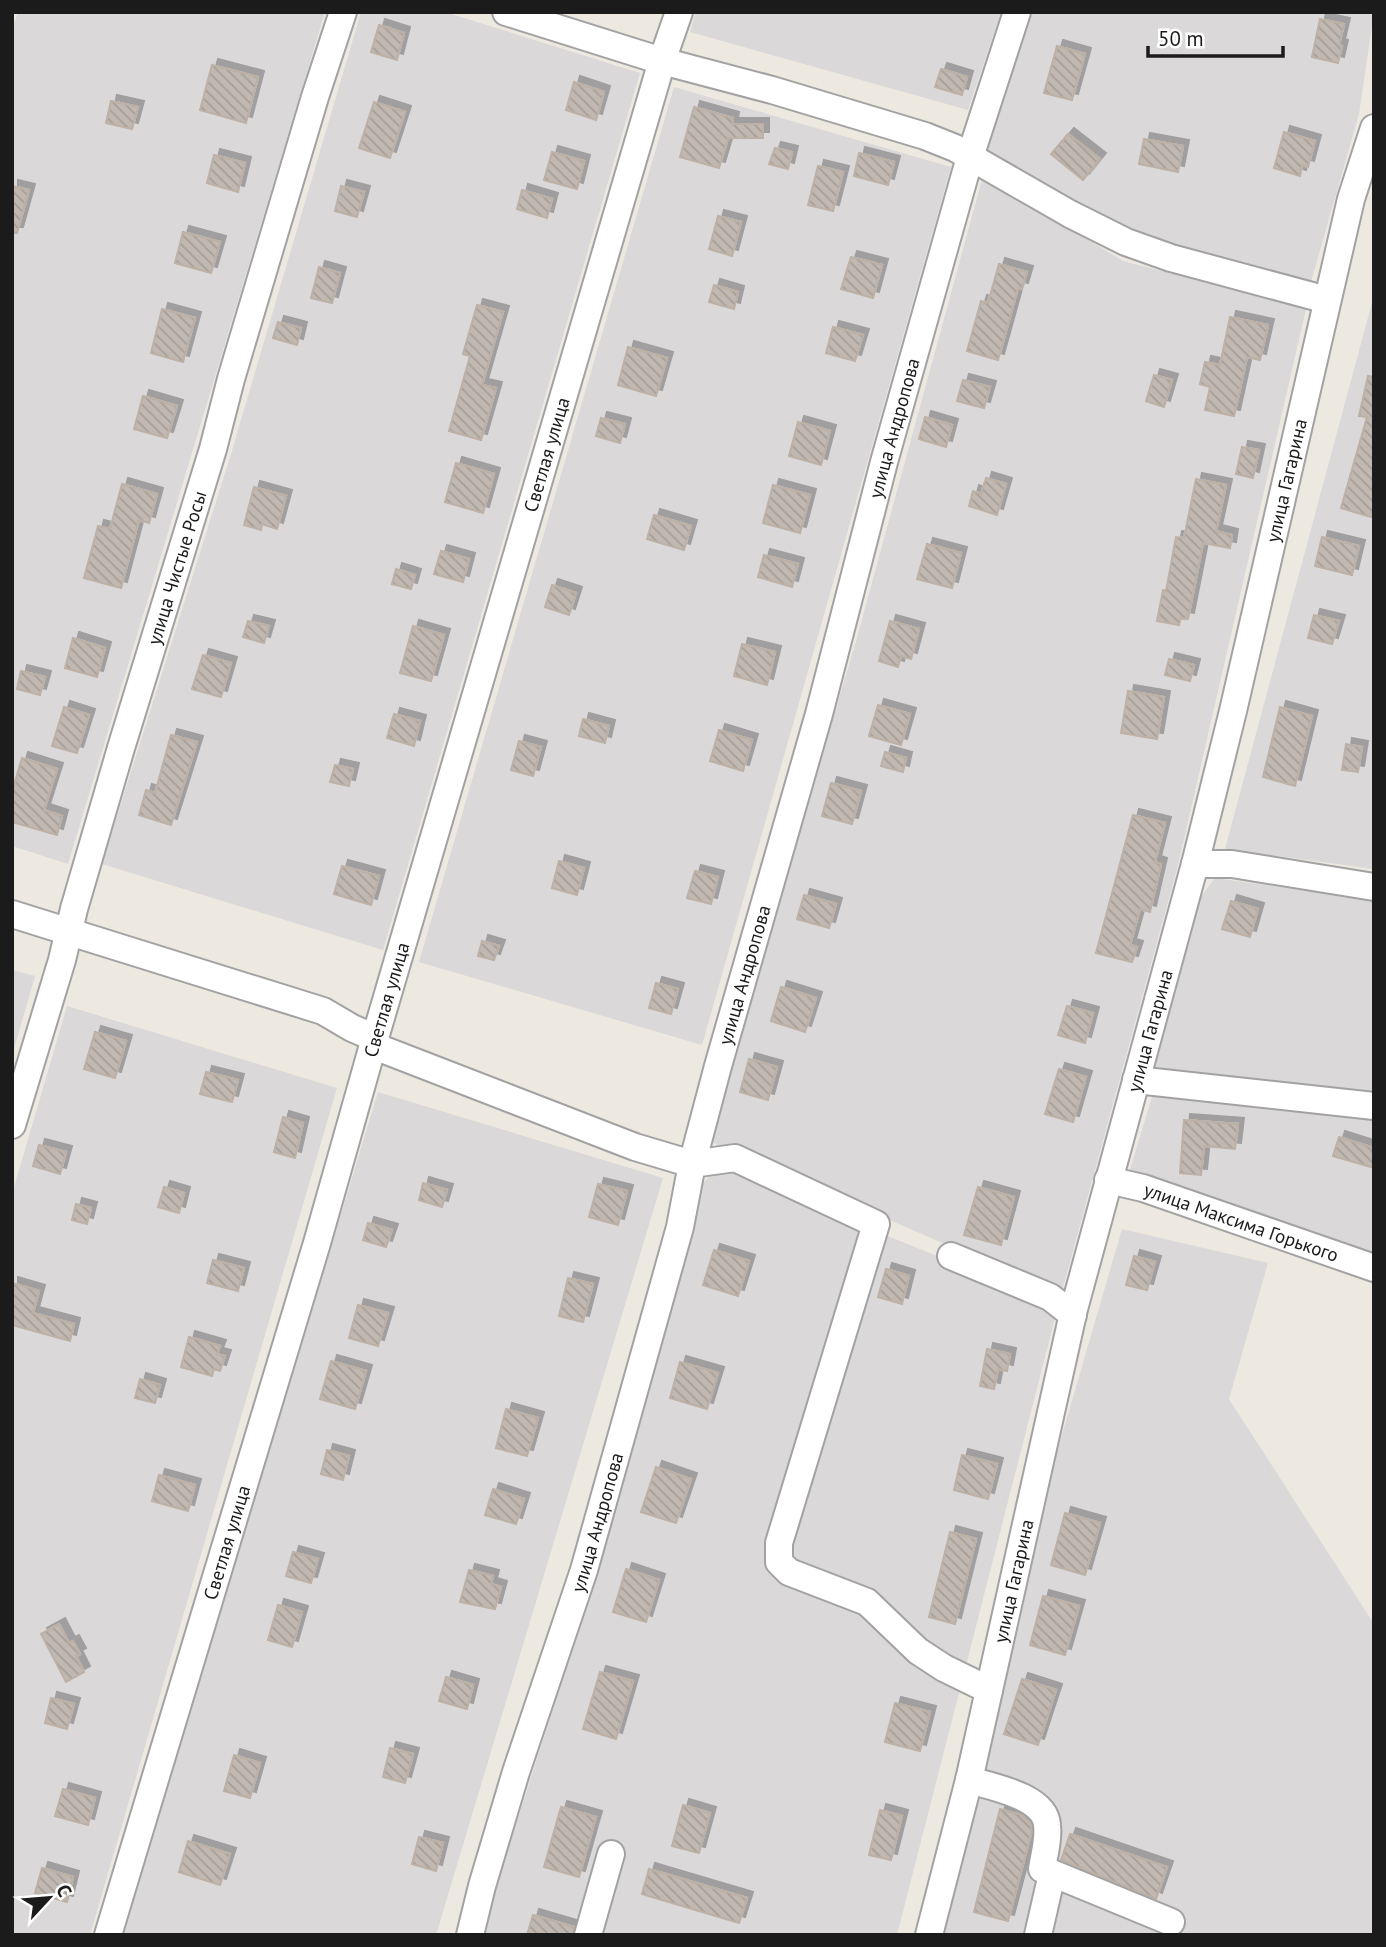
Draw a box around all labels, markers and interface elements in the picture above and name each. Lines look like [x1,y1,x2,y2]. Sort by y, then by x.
scale bar [1148,14,1283,58]
text: 50 m [1158,25,1204,52]
street label: улица Андропова [863,355,925,501]
street label: Светлая улица [518,394,575,515]
street label: улица Гагарина [1260,416,1312,545]
street label: улица Чистые Росы [141,488,211,648]
street label: улица Андропова [713,902,776,1048]
street label: Светлая улица [358,939,415,1060]
street label: улица Гагарина [1122,967,1178,1095]
street label: улица Максима Горького [1141,1177,1342,1267]
street label: улица Андропова [565,1450,628,1595]
street label: Светлая улица [198,1482,255,1603]
street label: улица Гагарина [988,1517,1039,1645]
north arrow [14,1863,84,1933]
text: С [51,1881,78,1901]

